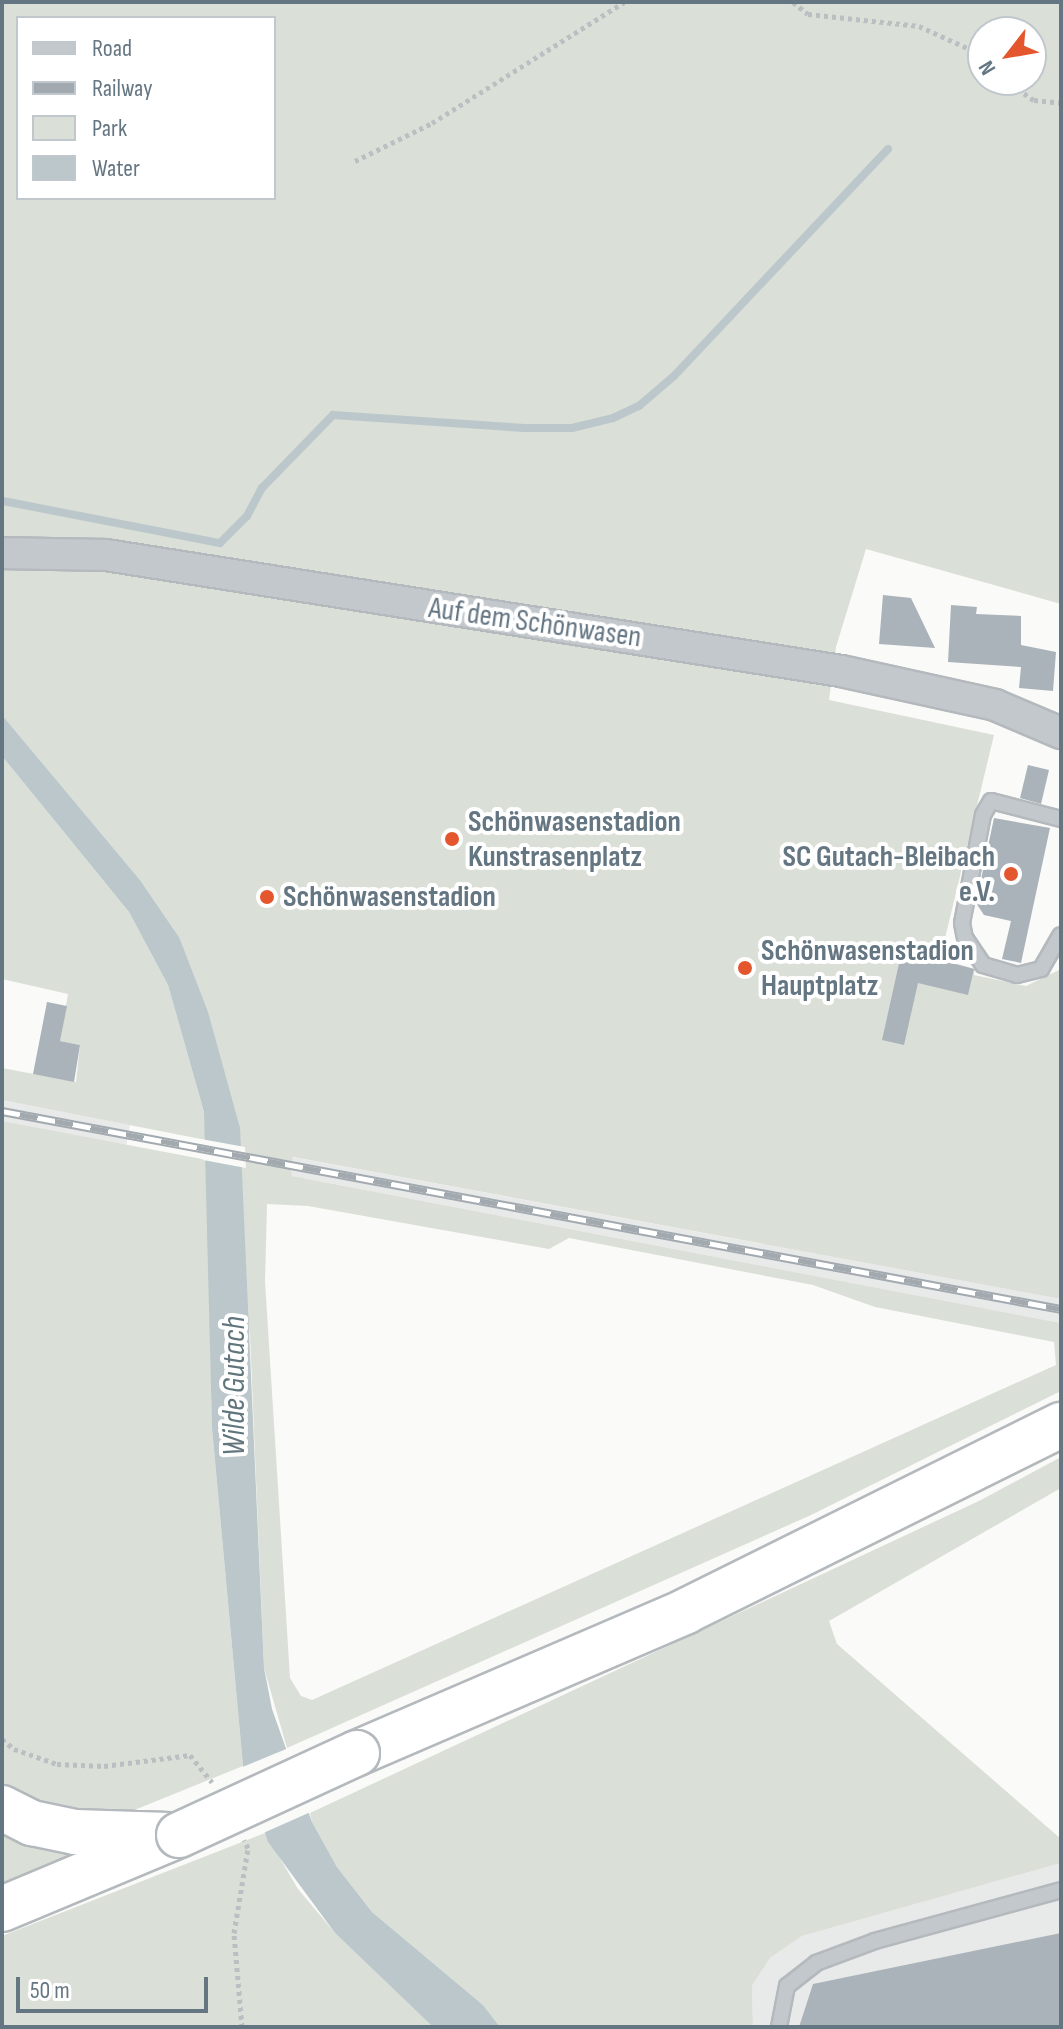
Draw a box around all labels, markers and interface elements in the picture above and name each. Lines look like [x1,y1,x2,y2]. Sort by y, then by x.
legend [16,16,276,200]
north arrow [967,16,1047,96]
text: Road [92,34,132,63]
text: N [973,56,1002,80]
text: Railway [92,74,152,103]
text: Park [92,114,127,143]
text: Water [92,154,140,183]
street label: Auf dem Schönwasen [427,590,643,656]
place label: Schönwasenstadion Kunstrasenplatz [468,804,681,874]
marker: Schönwasenstadion Kunstrasenplatz [443,830,461,848]
place label: SC Gutach-Bleibach e.V. [782,839,995,910]
marker: SC Gutach-Bleibach e.V. [1002,865,1020,883]
place label: Schönwasenstadion [283,879,496,915]
marker: Schönwasenstadion [258,888,276,906]
place label: Schönwasenstadion Hauptplatz [761,933,974,1004]
marker: Schönwasenstadion Hauptplatz [736,959,754,977]
water label: Wilde Gutach [216,1316,254,1456]
scale bar [20,1961,212,2011]
text: 50 m [30,1976,70,2005]

